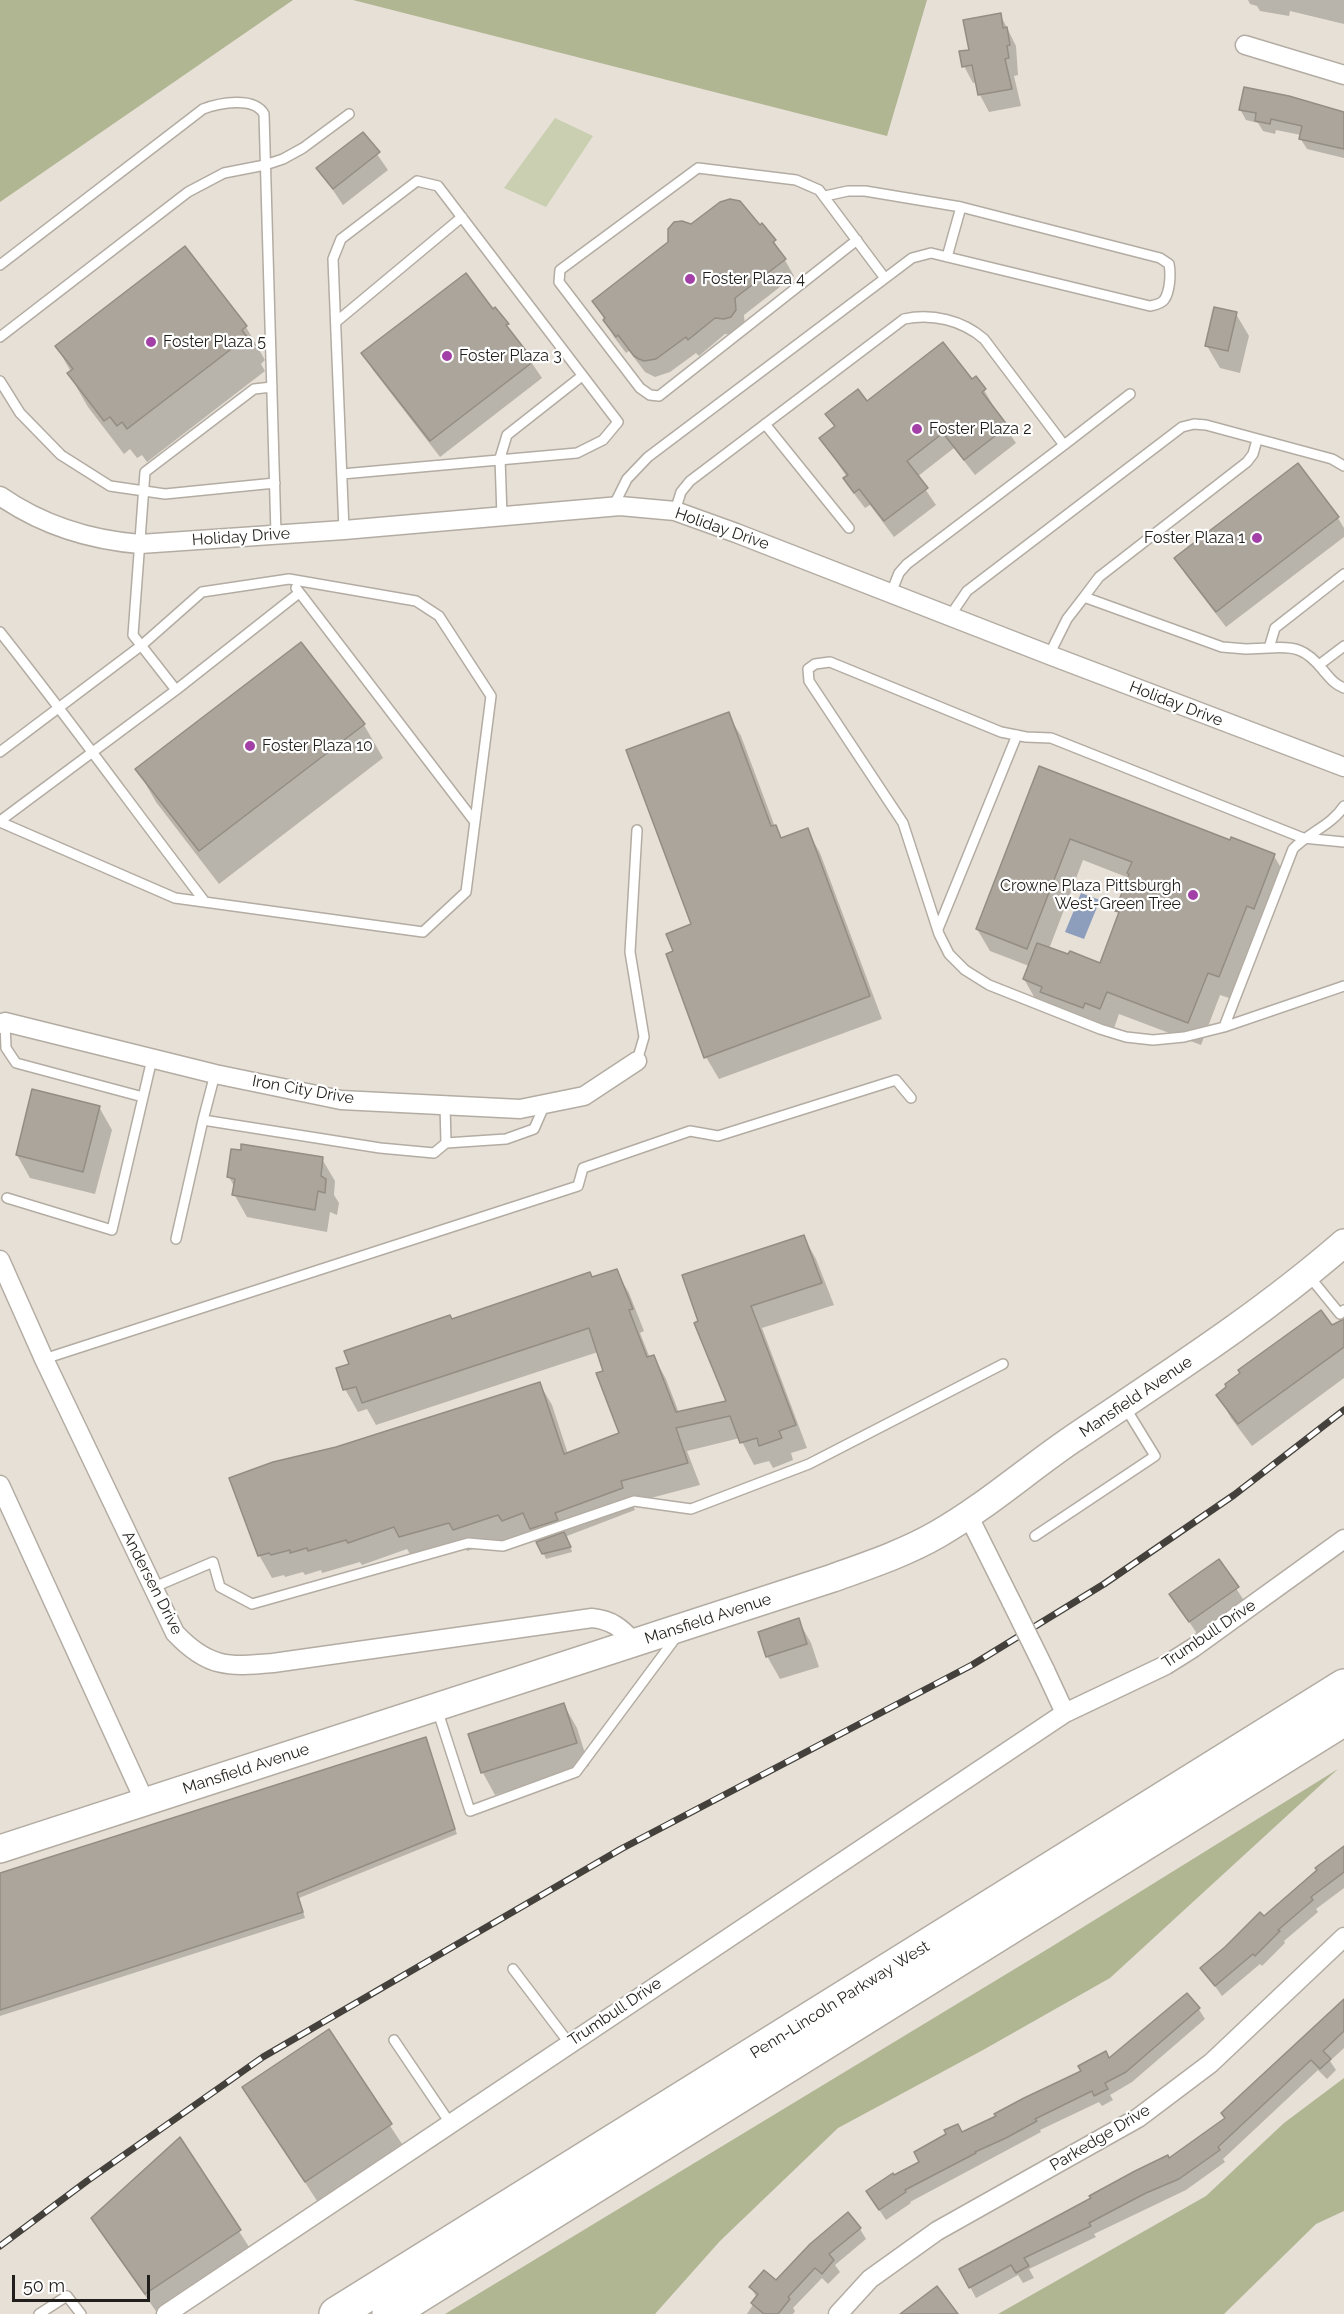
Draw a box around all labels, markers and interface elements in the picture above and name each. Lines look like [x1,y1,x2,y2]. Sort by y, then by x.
place label: Foster Plaza 4 [702,269,805,289]
marker: Foster Plaza 4 [683,272,697,286]
place label: Foster Plaza 5 [163,332,266,352]
marker: Foster Plaza 5 [144,335,158,349]
place label: Foster Plaza 3 [459,346,562,366]
marker: Foster Plaza 3 [440,349,454,363]
place label: Foster Plaza 2 [929,419,1031,439]
marker: Foster Plaza 2 [910,422,924,436]
street label: Holiday Drive [672,504,772,554]
street label: Holiday Drive [191,524,291,550]
place label: Foster Plaza 1 [1144,528,1245,548]
marker: Foster Plaza 1 [1250,531,1264,545]
street label: Holiday Drive [1127,677,1225,731]
place label: Foster Plaza 10 [262,736,373,756]
marker: Foster Plaza 10 [243,739,257,753]
place label: Crowne Plaza Pittsburgh West-Green Tree [1000,876,1181,914]
marker: Crowne Plaza Pittsburgh West-Green Tree [1186,888,1200,902]
street label: Iron City Drive [251,1072,355,1108]
street label: Mansfield Avenue [1076,1352,1196,1442]
street label: Andersen Drive [118,1528,186,1638]
street label: Mansfield Avenue [642,1590,774,1648]
street label: Trumbull Drive [1159,1596,1259,1672]
street label: Mansfield Avenue [180,1740,312,1798]
street label: Penn-Lincoln Parkway West [747,1937,933,2063]
street label: Trumbull Drive [565,1974,665,2050]
street label: Parkedge Drive [1047,2101,1153,2175]
scale bar [15,2263,153,2301]
text: 50 m [23,2275,65,2296]

